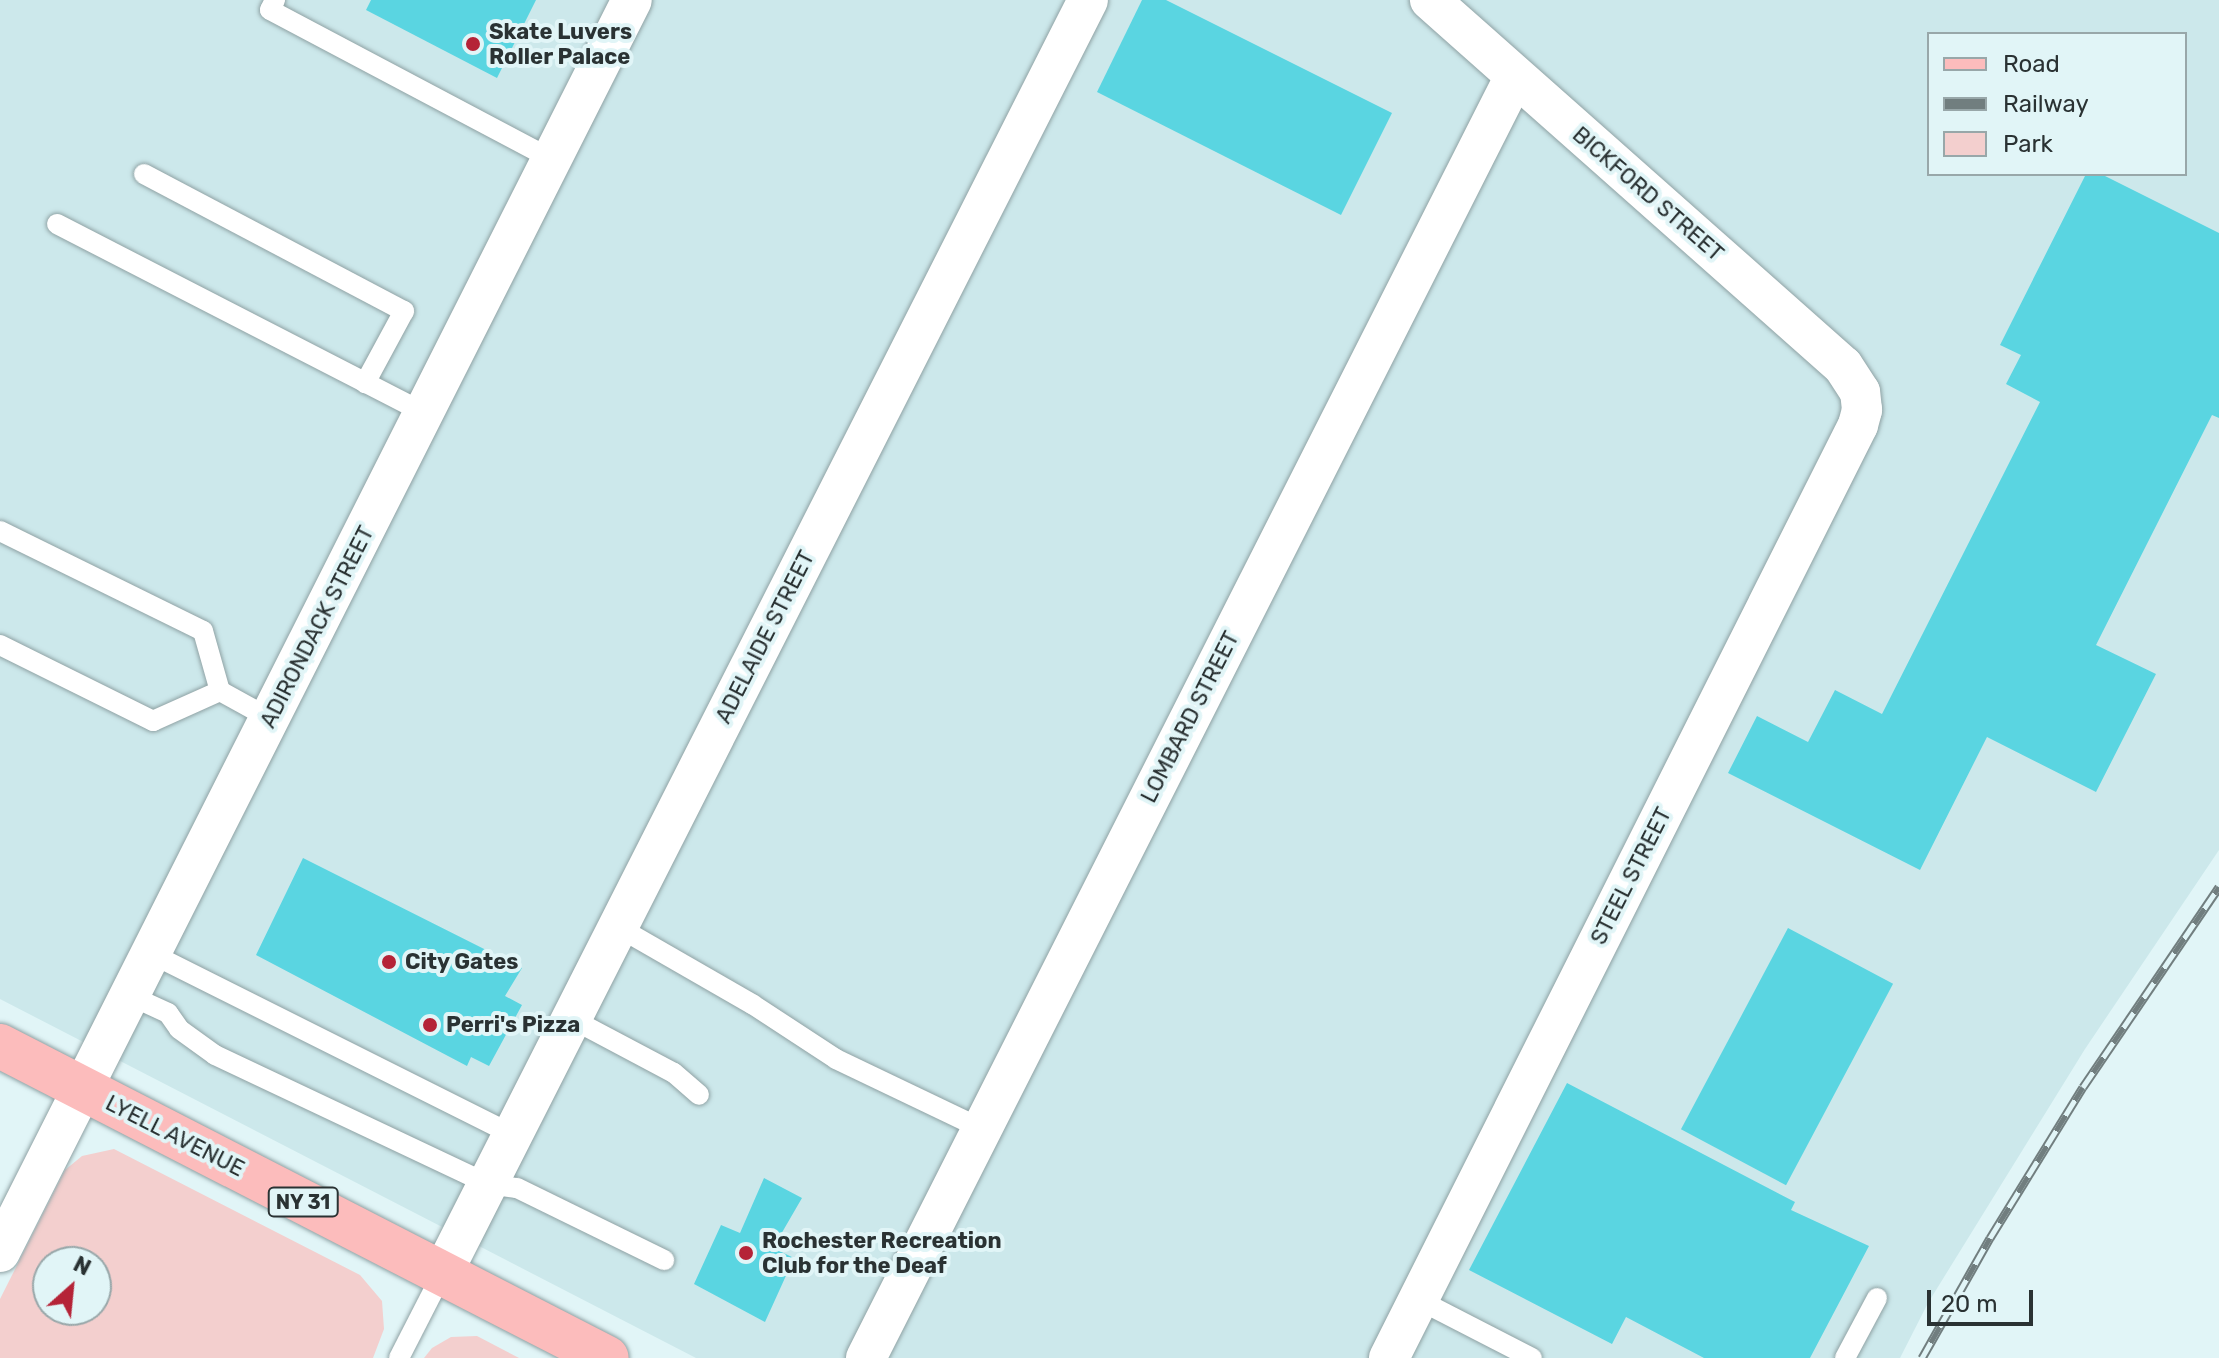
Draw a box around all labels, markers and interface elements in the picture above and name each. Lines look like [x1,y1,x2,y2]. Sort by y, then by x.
place label: Skate Luvers Roller Palace [489,18,632,70]
legend [1927,32,2187,176]
marker: Skate Luvers Roller Palace [464,35,482,53]
text: Road [2003,50,2060,78]
text: Railway [2003,90,2089,118]
street label: BICKFORD STREET [1567,121,1729,267]
text: Park [2003,130,2053,158]
street label: ADIRONDACK STREET [255,522,379,732]
street label: ADELAIDE STREET [710,546,820,728]
street label: LOMBARD STREET [1135,627,1245,807]
street label: STEEL STREET [1585,803,1677,949]
place label: City Gates [405,949,519,975]
marker: City Gates [380,953,398,971]
place label: Perri's Pizza [446,1012,580,1038]
marker: Perri's Pizza [421,1016,439,1034]
street label: LYELL AVENUE [101,1089,249,1183]
road number: NY 31 [267,1186,339,1218]
place label: Rochester Recreation Club for the Deaf [762,1227,1002,1278]
marker: Rochester Recreation Club for the Deaf [737,1244,755,1262]
north arrow [32,1246,112,1326]
text: N [69,1250,95,1282]
scale bar [1931,1274,2037,1324]
text: 20 m [1941,1290,1998,1318]

